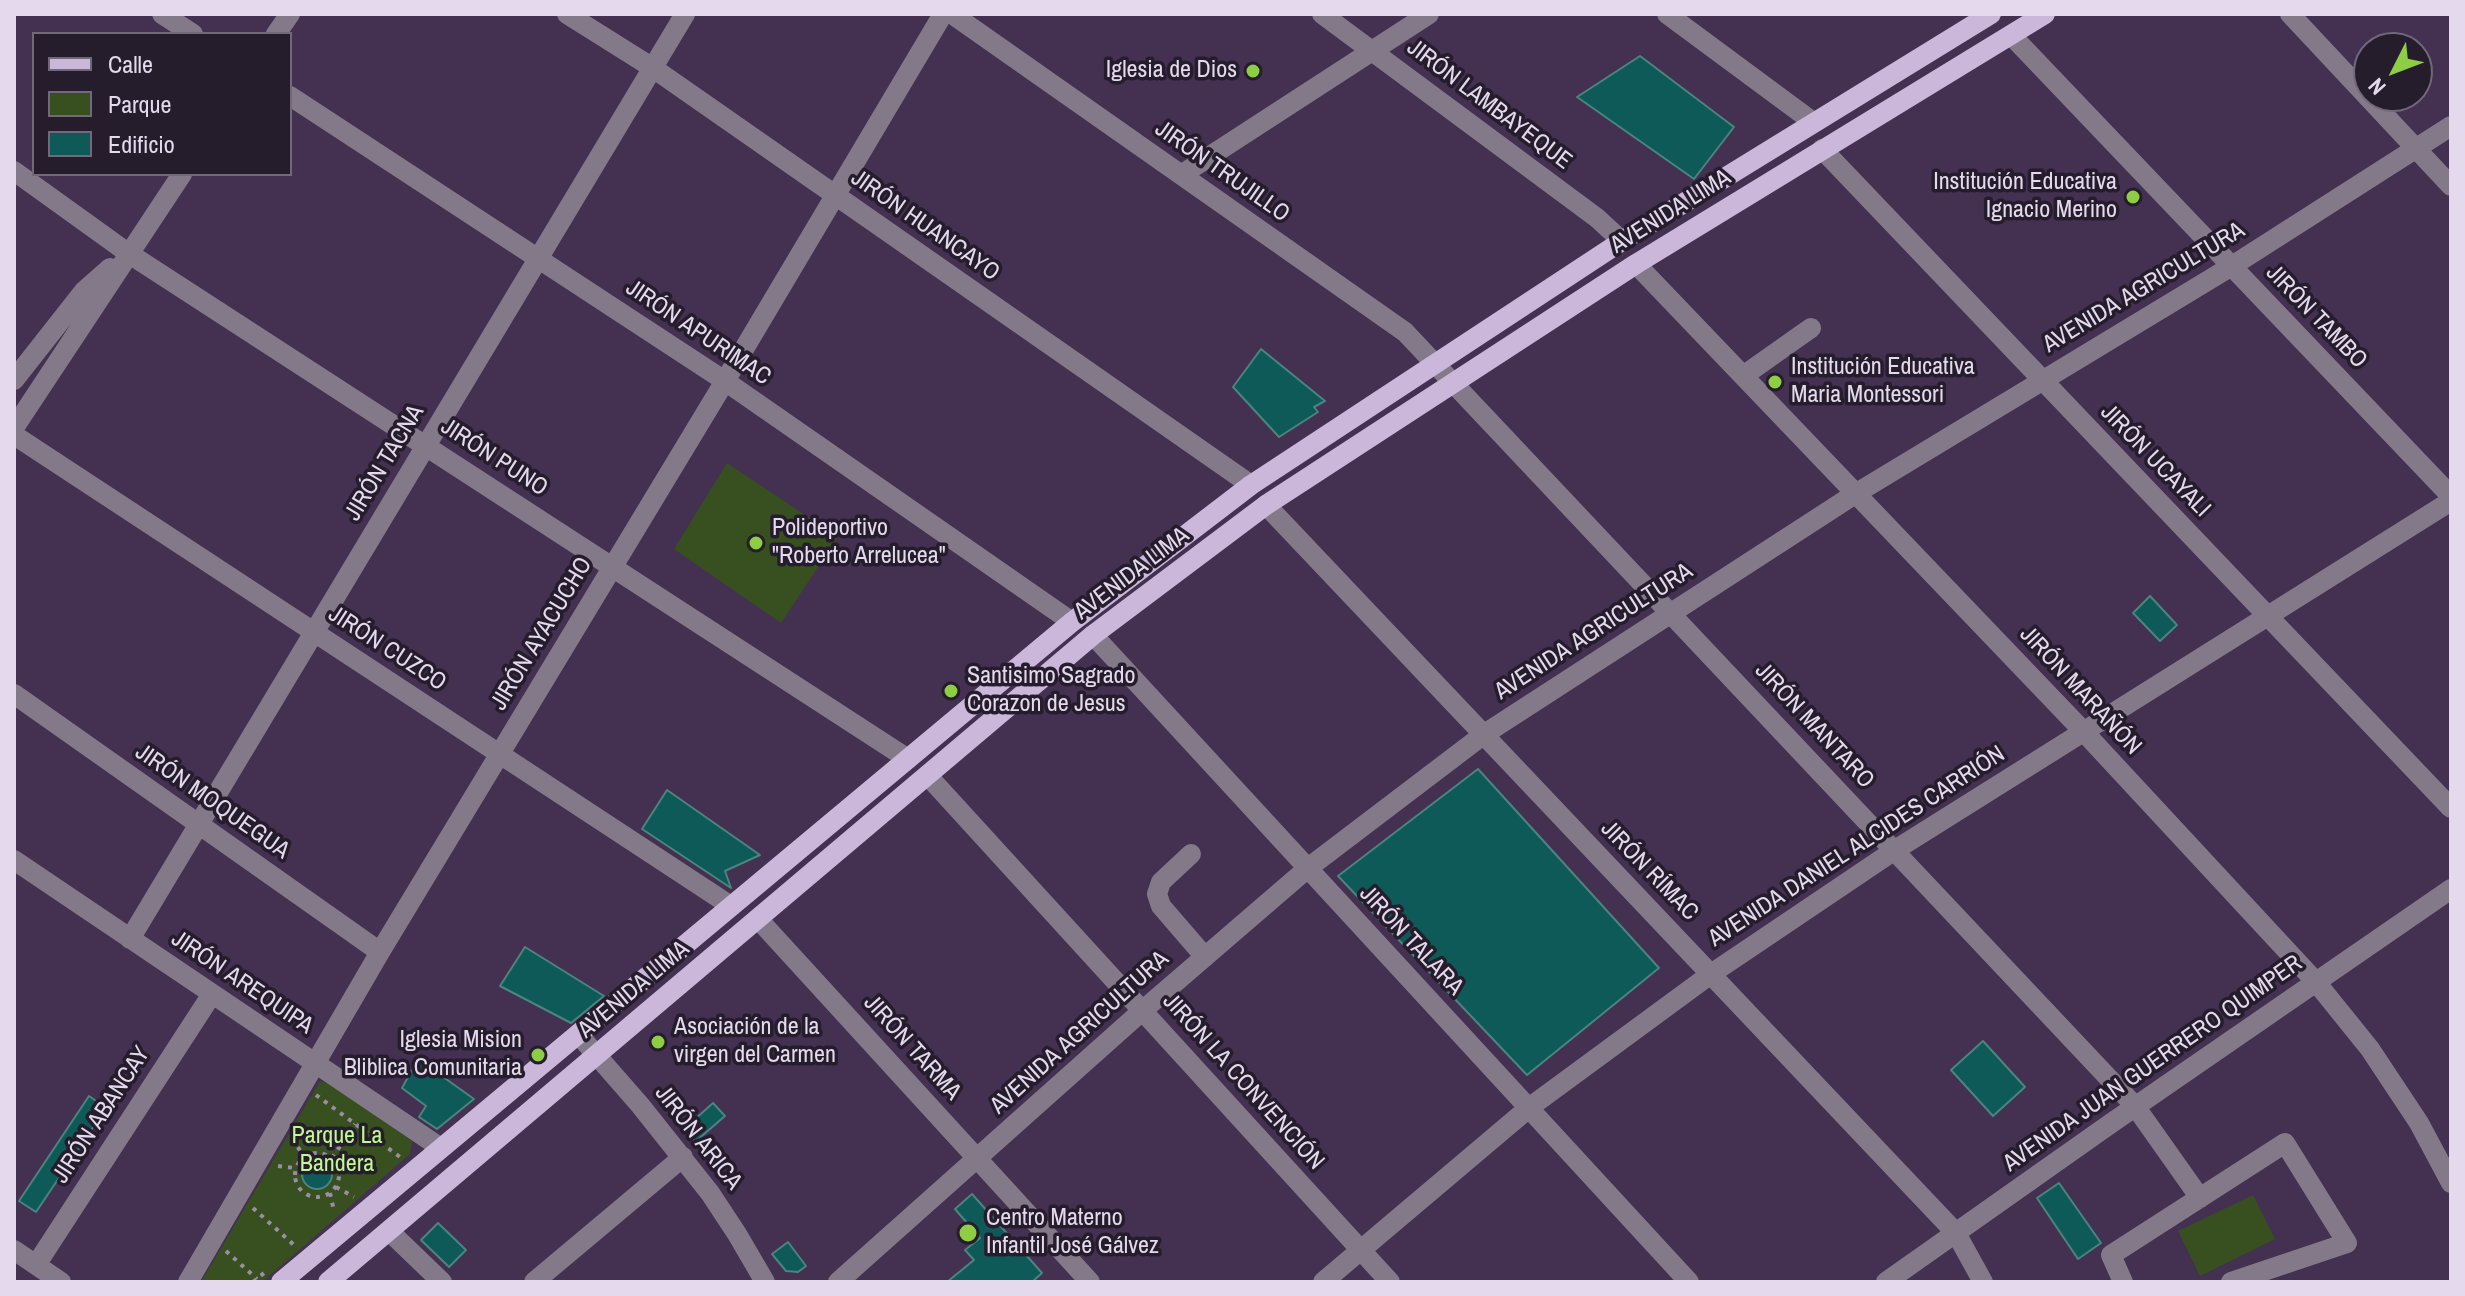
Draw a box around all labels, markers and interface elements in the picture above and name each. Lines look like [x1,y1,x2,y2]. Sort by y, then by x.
legend [32,32,292,176]
north arrow [2353,32,2433,112]
street label: JIRÓN LAMBAYEQUE [1401,34,1577,176]
text: Calle [108,48,153,80]
place label: Iglesia de Dios [1106,57,1237,85]
marker: Iglesia de Dios [1244,62,1262,80]
text: N [2361,72,2392,102]
text: Parque [108,88,171,120]
street label: JIRÓN TRUJILLO [1149,115,1295,229]
text: Edificio [108,128,175,160]
street label: JIRÓN HUANCAYO [845,164,1005,288]
street label: AVENIDA LIMA [1606,164,1736,260]
place label: Institución Educativa Ignacio Merino [1933,169,2117,225]
marker: Institución Educativa Ignacio Merino [2124,188,2142,206]
street label: AVENIDA AGRICULTURA [2038,216,2250,360]
street label: JIRÓN TAMBO [2259,259,2373,375]
street label: JIRÓN APURIMAC [620,274,776,392]
place label: Institución Educativa Maria Montessori [1791,354,1975,410]
marker: Institución Educativa Maria Montessori [1766,373,1784,391]
street label: JIRÓN UCAYALI [2094,399,2216,523]
street label: JIRÓN TACNA [339,400,431,526]
street label: JIRÓN PUNO [435,413,553,503]
place label: Polideportivo "Roberto Arrelucea" [772,515,946,571]
street label: AVENIDA LIMA [1069,521,1195,627]
marker: Polideportivo "Roberto Arrelucea" [747,534,765,552]
street label: JIRÓN AYACUCHO [485,552,599,716]
street label: AVENIDA AGRICULTURA [1490,557,1698,707]
street label: JIRÓN CUZCO [323,600,451,698]
street label: JIRÓN MARAÑÓN [2013,621,2147,761]
street label: JIRÓN MANTARO [1748,657,1880,795]
place label: Santisimo Sagrado Corazon de Jesus [967,663,1135,719]
marker: Santisimo Sagrado Corazon de Jesus [942,682,960,700]
street label: JIRÓN MOQUEGUA [129,738,295,866]
street label: AVENIDA DANIEL ALCIDES CARRIÓN [1703,740,2011,954]
street label: JIRÓN RÍMAC [1594,815,1704,927]
street label: JIRÓN TALARA [1353,880,1469,1002]
street label: JIRÓN AREQUIPA [166,925,318,1041]
street label: AVENIDA LIMA [573,935,695,1045]
street label: AVENIDA AGRICULTURA [985,945,1175,1121]
street label: AVENIDA JUAN GUERRERO QUIMPER [1998,949,2308,1179]
street label: JIRÓN LA CONVENCIÓN [1156,988,1330,1176]
street label: JIRÓN TARMA [857,989,967,1107]
place label: Asociación de la virgen del Carmen [674,1014,836,1070]
place label: Iglesia Mision Bliblica Comunitaria [344,1027,522,1083]
marker: Asociación de la virgen del Carmen [649,1033,667,1051]
street label: JIRÓN ABANCAY [47,1041,157,1189]
marker: Iglesia Mision Bliblica Comunitaria [529,1046,547,1064]
street label: JIRÓN ARICA [648,1080,748,1196]
park label: Parque La Bandera [292,1123,382,1179]
place label: Centro Materno Infantil José Gálvez [986,1205,1159,1261]
marker: Centro Materno Infantil José Gálvez [957,1222,979,1244]

